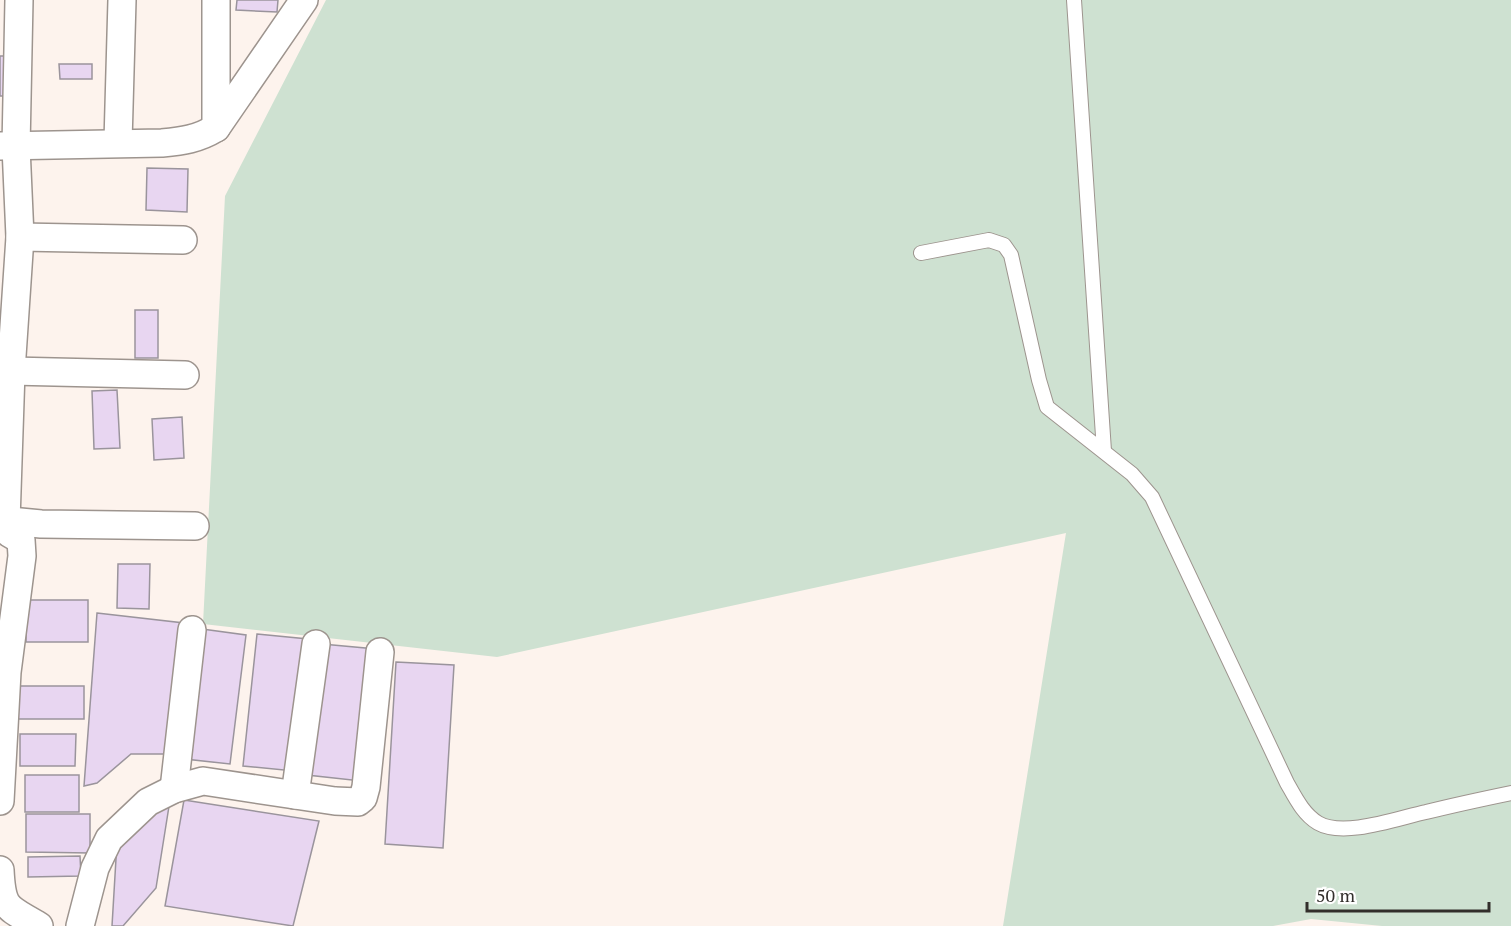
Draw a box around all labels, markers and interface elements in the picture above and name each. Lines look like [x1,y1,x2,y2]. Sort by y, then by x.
scale bar [1307,875,1488,913]
text: 50 m [1316,883,1356,907]

